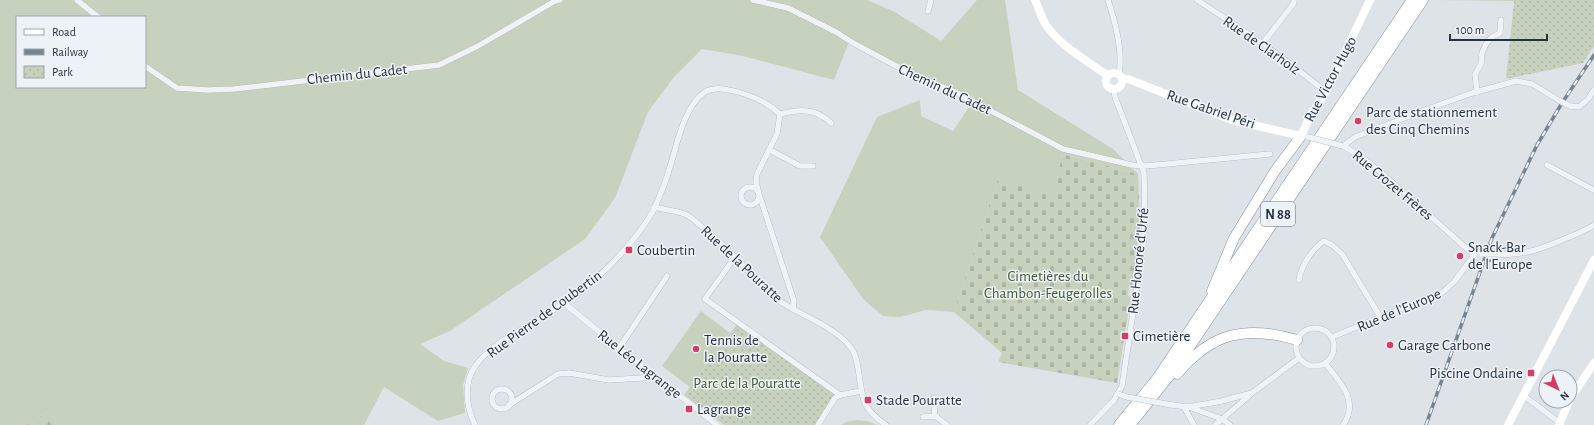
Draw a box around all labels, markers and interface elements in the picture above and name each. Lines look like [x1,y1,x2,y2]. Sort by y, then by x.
street label: Rue de Clarholz [1220,13,1303,77]
legend [16,16,146,88]
scale bar [1450,16,1547,42]
text: 100 m [1456,24,1484,36]
text: Road [52,26,76,38]
street label: Rue Victor Hugo [1302,34,1359,124]
text: Railway [52,46,88,59]
street label: Chemin du Cadet [896,61,994,118]
street label: Chemin du Cadet [306,62,408,87]
text: Park [52,66,73,78]
street label: Rue Gabriel Péri [1165,87,1257,132]
place label: Parc de stationnement des Cinq Chemins [1366,105,1497,137]
marker: Parc de stationnement des Cinq Chemins [1353,116,1363,126]
street label: Rue Crozet Frères [1350,148,1436,223]
road number: N 88 [1261,202,1295,226]
street label: Rue Honoré d'Urfé [1125,207,1152,315]
street label: Rue de la Pouratte [698,223,785,306]
place label: Snack-Bar de l'Europe [1468,240,1533,272]
place label: Coubertin [637,243,695,258]
marker: Coubertin [624,245,634,255]
marker: Snack-Bar de l'Europe [1455,251,1465,261]
street label: Rue Pierre de Coubertin [484,268,604,361]
park label: Cimetières du Chambon-Feugerolles [984,269,1112,301]
street label: Rue de l'Europe [1355,286,1443,335]
street label: Rue Léo Lagrange [595,327,684,402]
place label: Cimetière [1133,329,1191,344]
marker: Cimetière [1120,331,1130,341]
place label: Tennis de la Pouratte [704,333,767,365]
place label: Garage Carbone [1398,338,1491,353]
marker: Garage Carbone [1385,340,1395,350]
marker: Tennis de la Pouratte [691,344,701,354]
place label: Piscine Ondaine [1429,366,1523,381]
marker: Piscine Ondaine [1526,368,1536,378]
north arrow [1538,369,1578,409]
park label: Parc de la Pouratte [693,376,801,391]
text: N [1558,389,1571,403]
place label: Stade Pouratte [876,393,962,408]
marker: Stade Pouratte [863,395,873,405]
place label: Lagrange [697,402,751,417]
marker: Lagrange [684,404,694,414]

